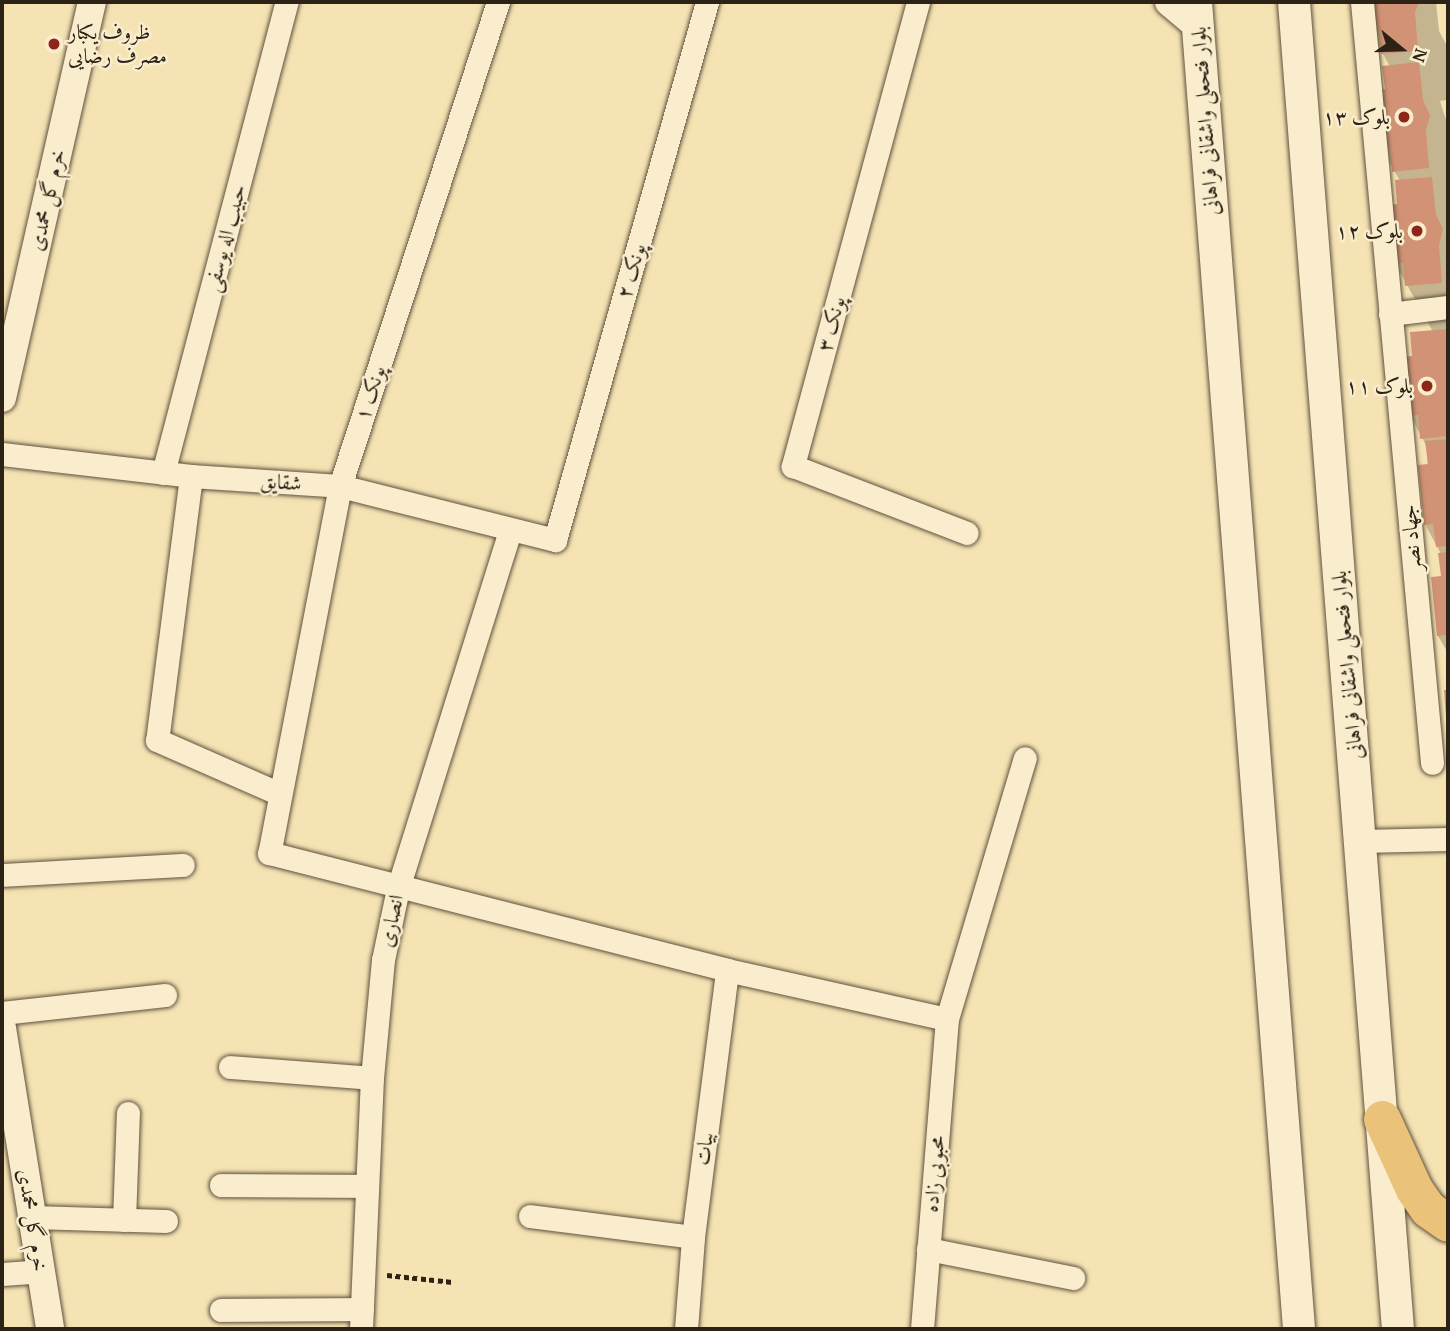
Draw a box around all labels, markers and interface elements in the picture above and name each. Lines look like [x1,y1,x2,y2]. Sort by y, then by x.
north arrow [1366,14,1436,84]
place label: ظروف یکبار مصرف رضایی [68,19,167,69]
street label: بلوار فتحعلی واشقانی فراهانی [1186,26,1224,216]
marker: ظروف یکبار مصرف رضایی [46,36,62,52]
text: N [1406,45,1436,66]
place label: بلوک ۱۳ [1323,104,1390,130]
marker: بلوک ۱۳ [1396,109,1412,125]
street label: خرم گل محمدی [23,147,71,253]
street label: حبیب اله یوسفی [199,182,251,294]
place label: بلوک ۱۲ [1336,218,1403,244]
marker: بلوک ۱۲ [1409,223,1425,239]
street label: پونک ۲ [611,241,651,301]
street label: پونک ۳ [812,294,850,354]
street label: پونک ۱ [349,363,391,423]
place label: بلوک ۱۱ [1346,373,1413,399]
marker: بلوک ۱۱ [1419,378,1435,394]
street label: شقایق [259,468,303,496]
street label: جهاد نصر [1396,503,1426,573]
street label: بلوار فتحعلی واشقانی فراهانی [1326,570,1368,760]
street label: انصاری [373,892,409,950]
street label: بیات [689,1131,719,1167]
street label: محبوبی زاده [918,1135,950,1213]
street label: خرم گل محمدی [12,1167,54,1273]

